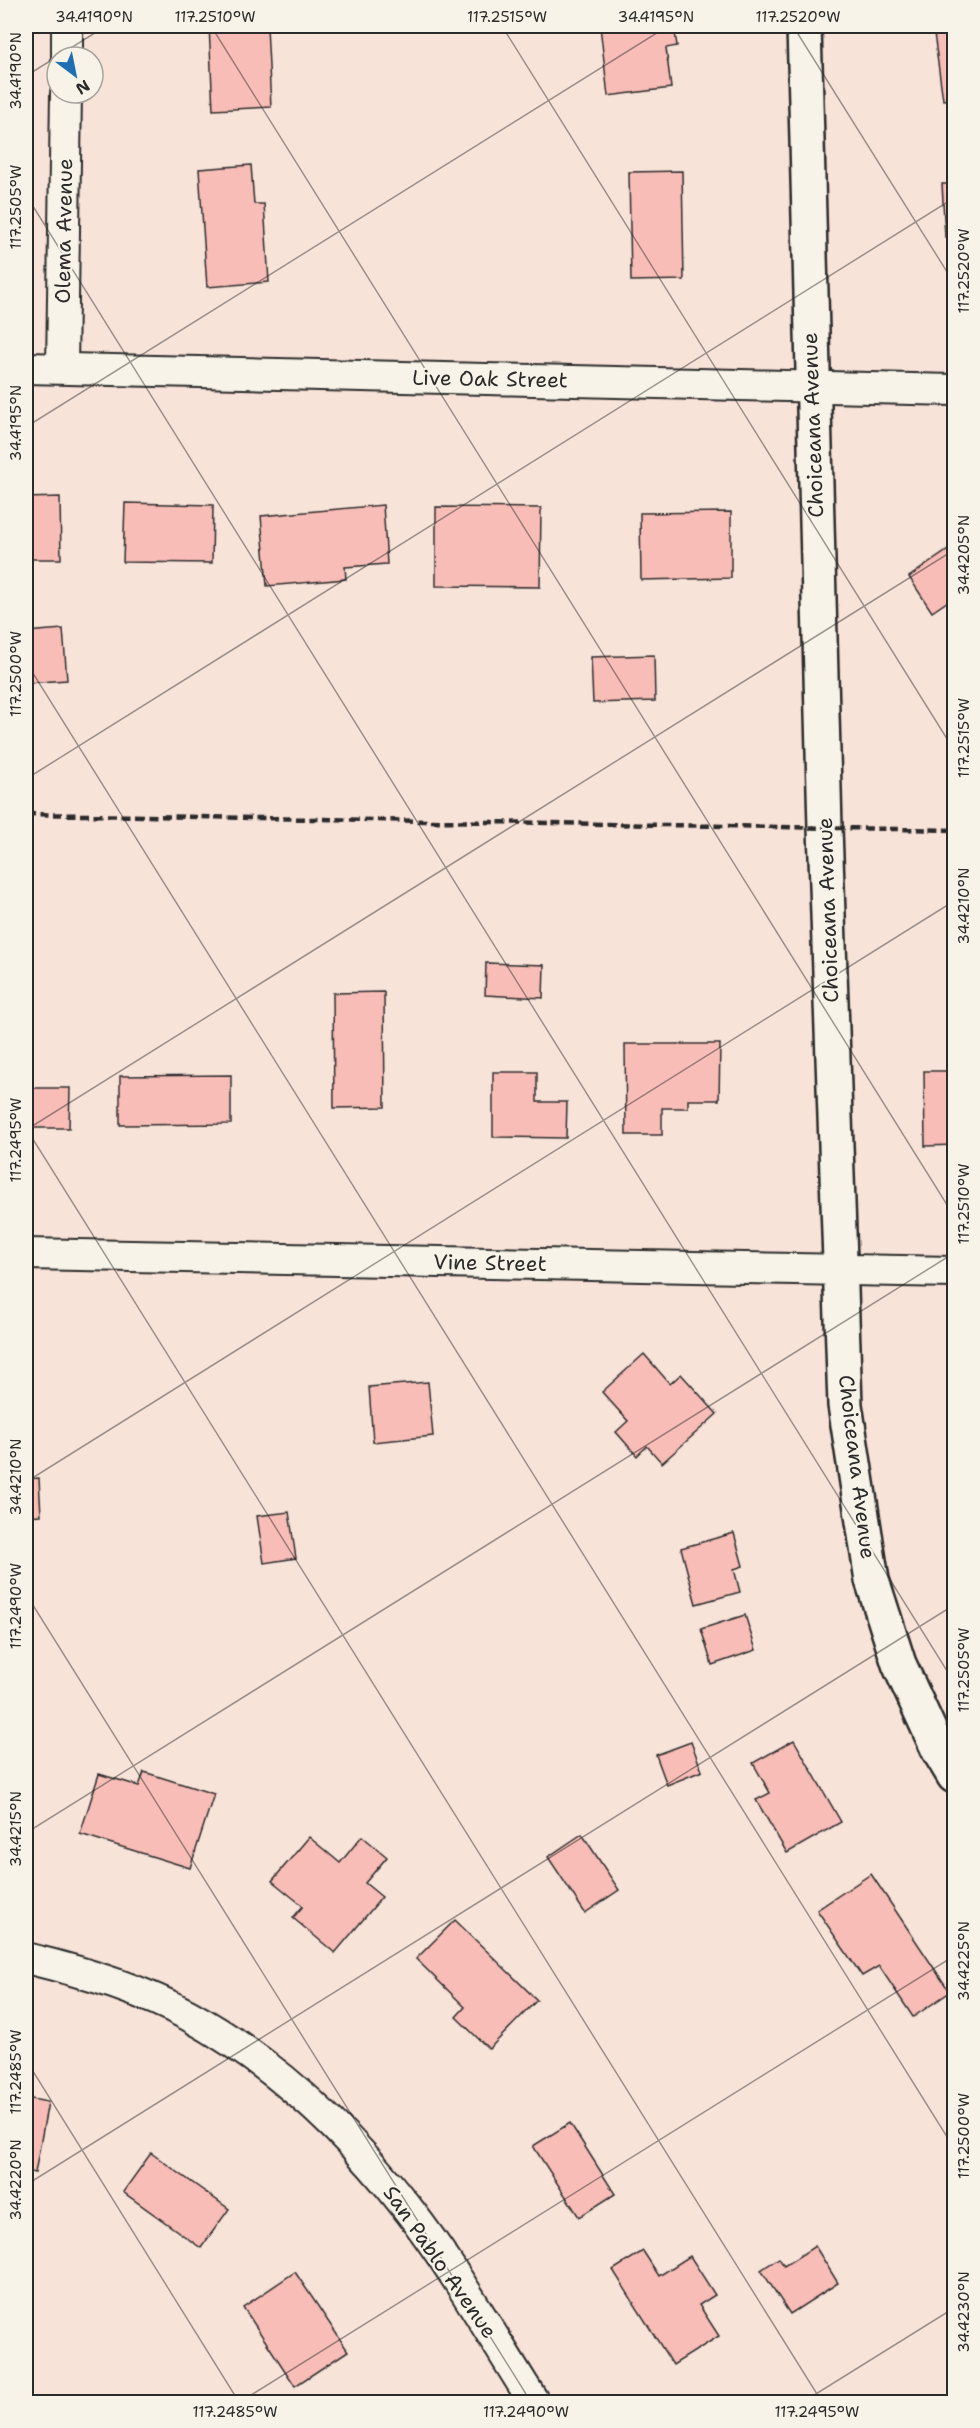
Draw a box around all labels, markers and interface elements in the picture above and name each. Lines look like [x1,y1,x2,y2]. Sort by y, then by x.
text: 34.4190°N [55,7,133,27]
text: 117.2510°W [174,7,256,27]
text: 117.2515°W [467,7,547,27]
text: 34.4195°N [618,7,694,27]
text: 117.2520°W [755,7,841,27]
text: 34.4190°N [6,32,26,110]
north arrow [45,45,105,105]
text: N [72,75,94,100]
street label: Olema Avenue [49,158,79,304]
text: 117.2505°W [6,165,26,249]
text: 117.2520°W [954,228,974,314]
street label: Choiceana Avenue [796,332,830,518]
street label: Live Oak Street [412,364,568,394]
text: 34.4195°N [6,385,26,461]
text: 34.4205°N [954,515,974,595]
text: 117.2500°W [6,631,26,717]
text: 117.2515°W [954,698,974,778]
street label: Choiceana Avenue [811,817,845,1003]
text: 34.4210°N [954,867,974,945]
text: 117.2495°W [6,1098,26,1182]
text: 117.2510°W [954,1163,974,1245]
street label: Vine Street [433,1248,547,1278]
street label: Choiceana Avenue [832,1373,882,1561]
text: 34.4210°N [6,1438,26,1516]
text: 117.2490°W [6,1563,26,1649]
text: 117.2505°W [954,1628,974,1712]
text: 34.4215°N [6,1791,26,1867]
text: 34.4225°N [954,1921,974,2001]
text: 117.2485°W [6,2029,26,2115]
text: 117.2500°W [954,2093,974,2179]
text: 34.4220°N [6,2139,26,2221]
street label: San Pablo Avenue [377,2180,503,2344]
text: 34.4230°N [954,2271,974,2353]
text: 117.2485°W [192,2402,278,2422]
text: 117.2490°W [483,2402,569,2422]
text: 117.2495°W [775,2402,859,2422]

